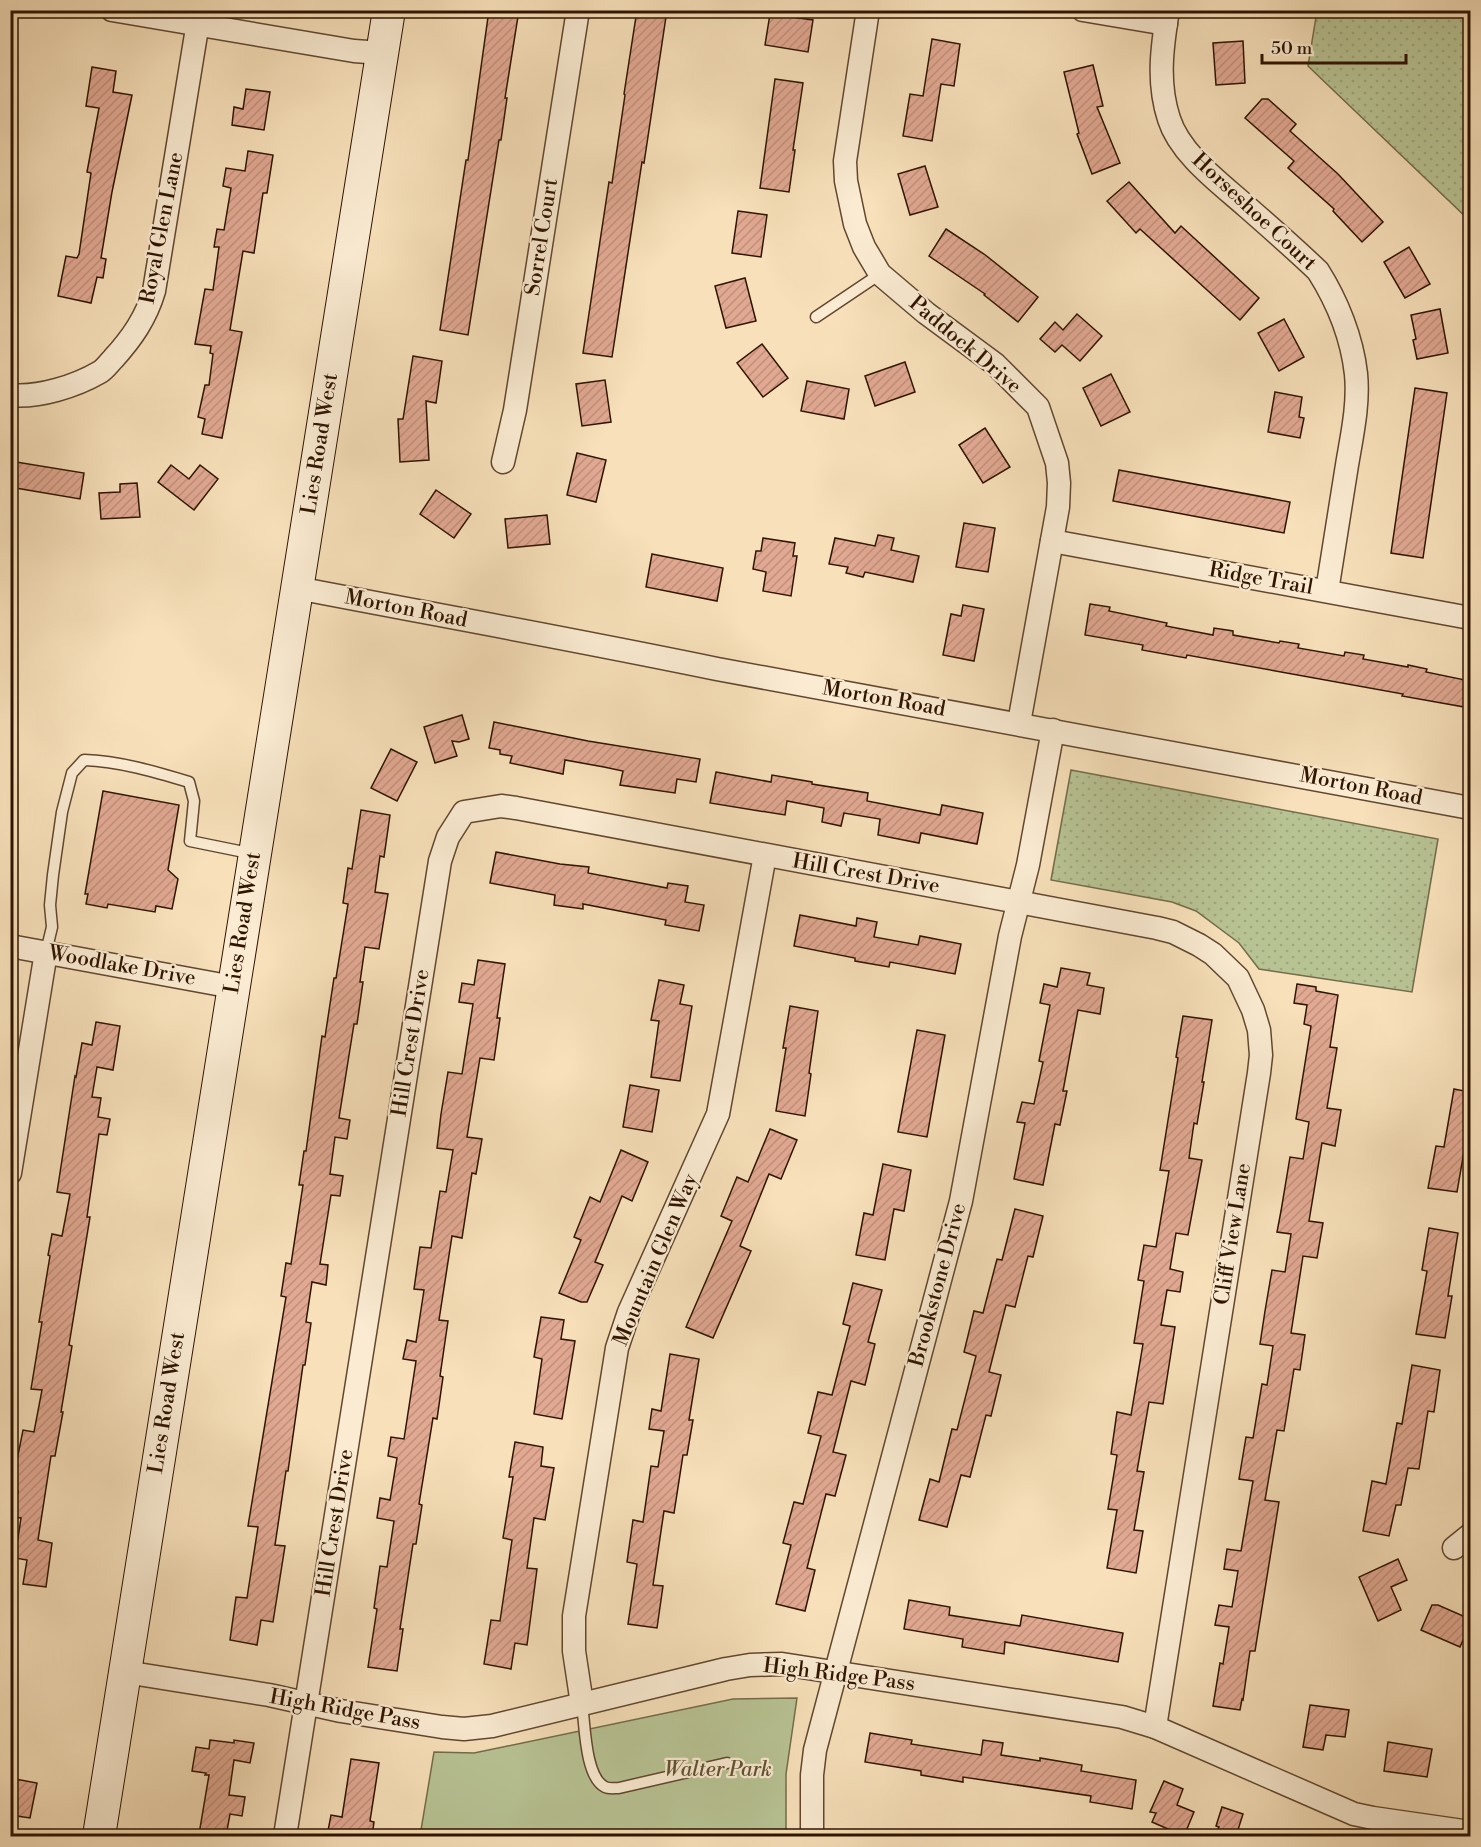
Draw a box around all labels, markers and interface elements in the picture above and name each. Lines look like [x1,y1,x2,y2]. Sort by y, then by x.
scale bar [1262,27,1406,65]
text: 50 m [1271,37,1313,60]
street label: Horseshoe Court [1186,148,1322,277]
street label: Royal Glen Lane [135,150,189,306]
street label: Sorrel Court [520,176,564,298]
street label: Paddock Drive [903,290,1027,400]
street label: Lies Road West [296,371,344,517]
street label: Ridge Trail [1207,557,1315,601]
street label: Morton Road [342,584,470,634]
street label: Morton Road [820,675,948,723]
street label: Morton Road [1297,762,1425,812]
street label: Hill Crest Drive [790,848,942,900]
street label: Lies Road West [219,850,267,996]
street label: Woodlake Drive [45,940,198,992]
street label: Hill Crest Drive [387,967,435,1119]
street label: Cliff View Lane [1209,1161,1257,1307]
street label: Mountain Glen Way [608,1169,704,1350]
street label: Brookstone Drive [903,1200,972,1371]
street label: Lies Road West [143,1330,191,1476]
street label: Hill Crest Drive [311,1447,359,1599]
street label: High Ridge Pass [762,1653,916,1697]
street label: High Ridge Pass [268,1684,422,1736]
park label: Walter Park [664,1757,772,1783]

